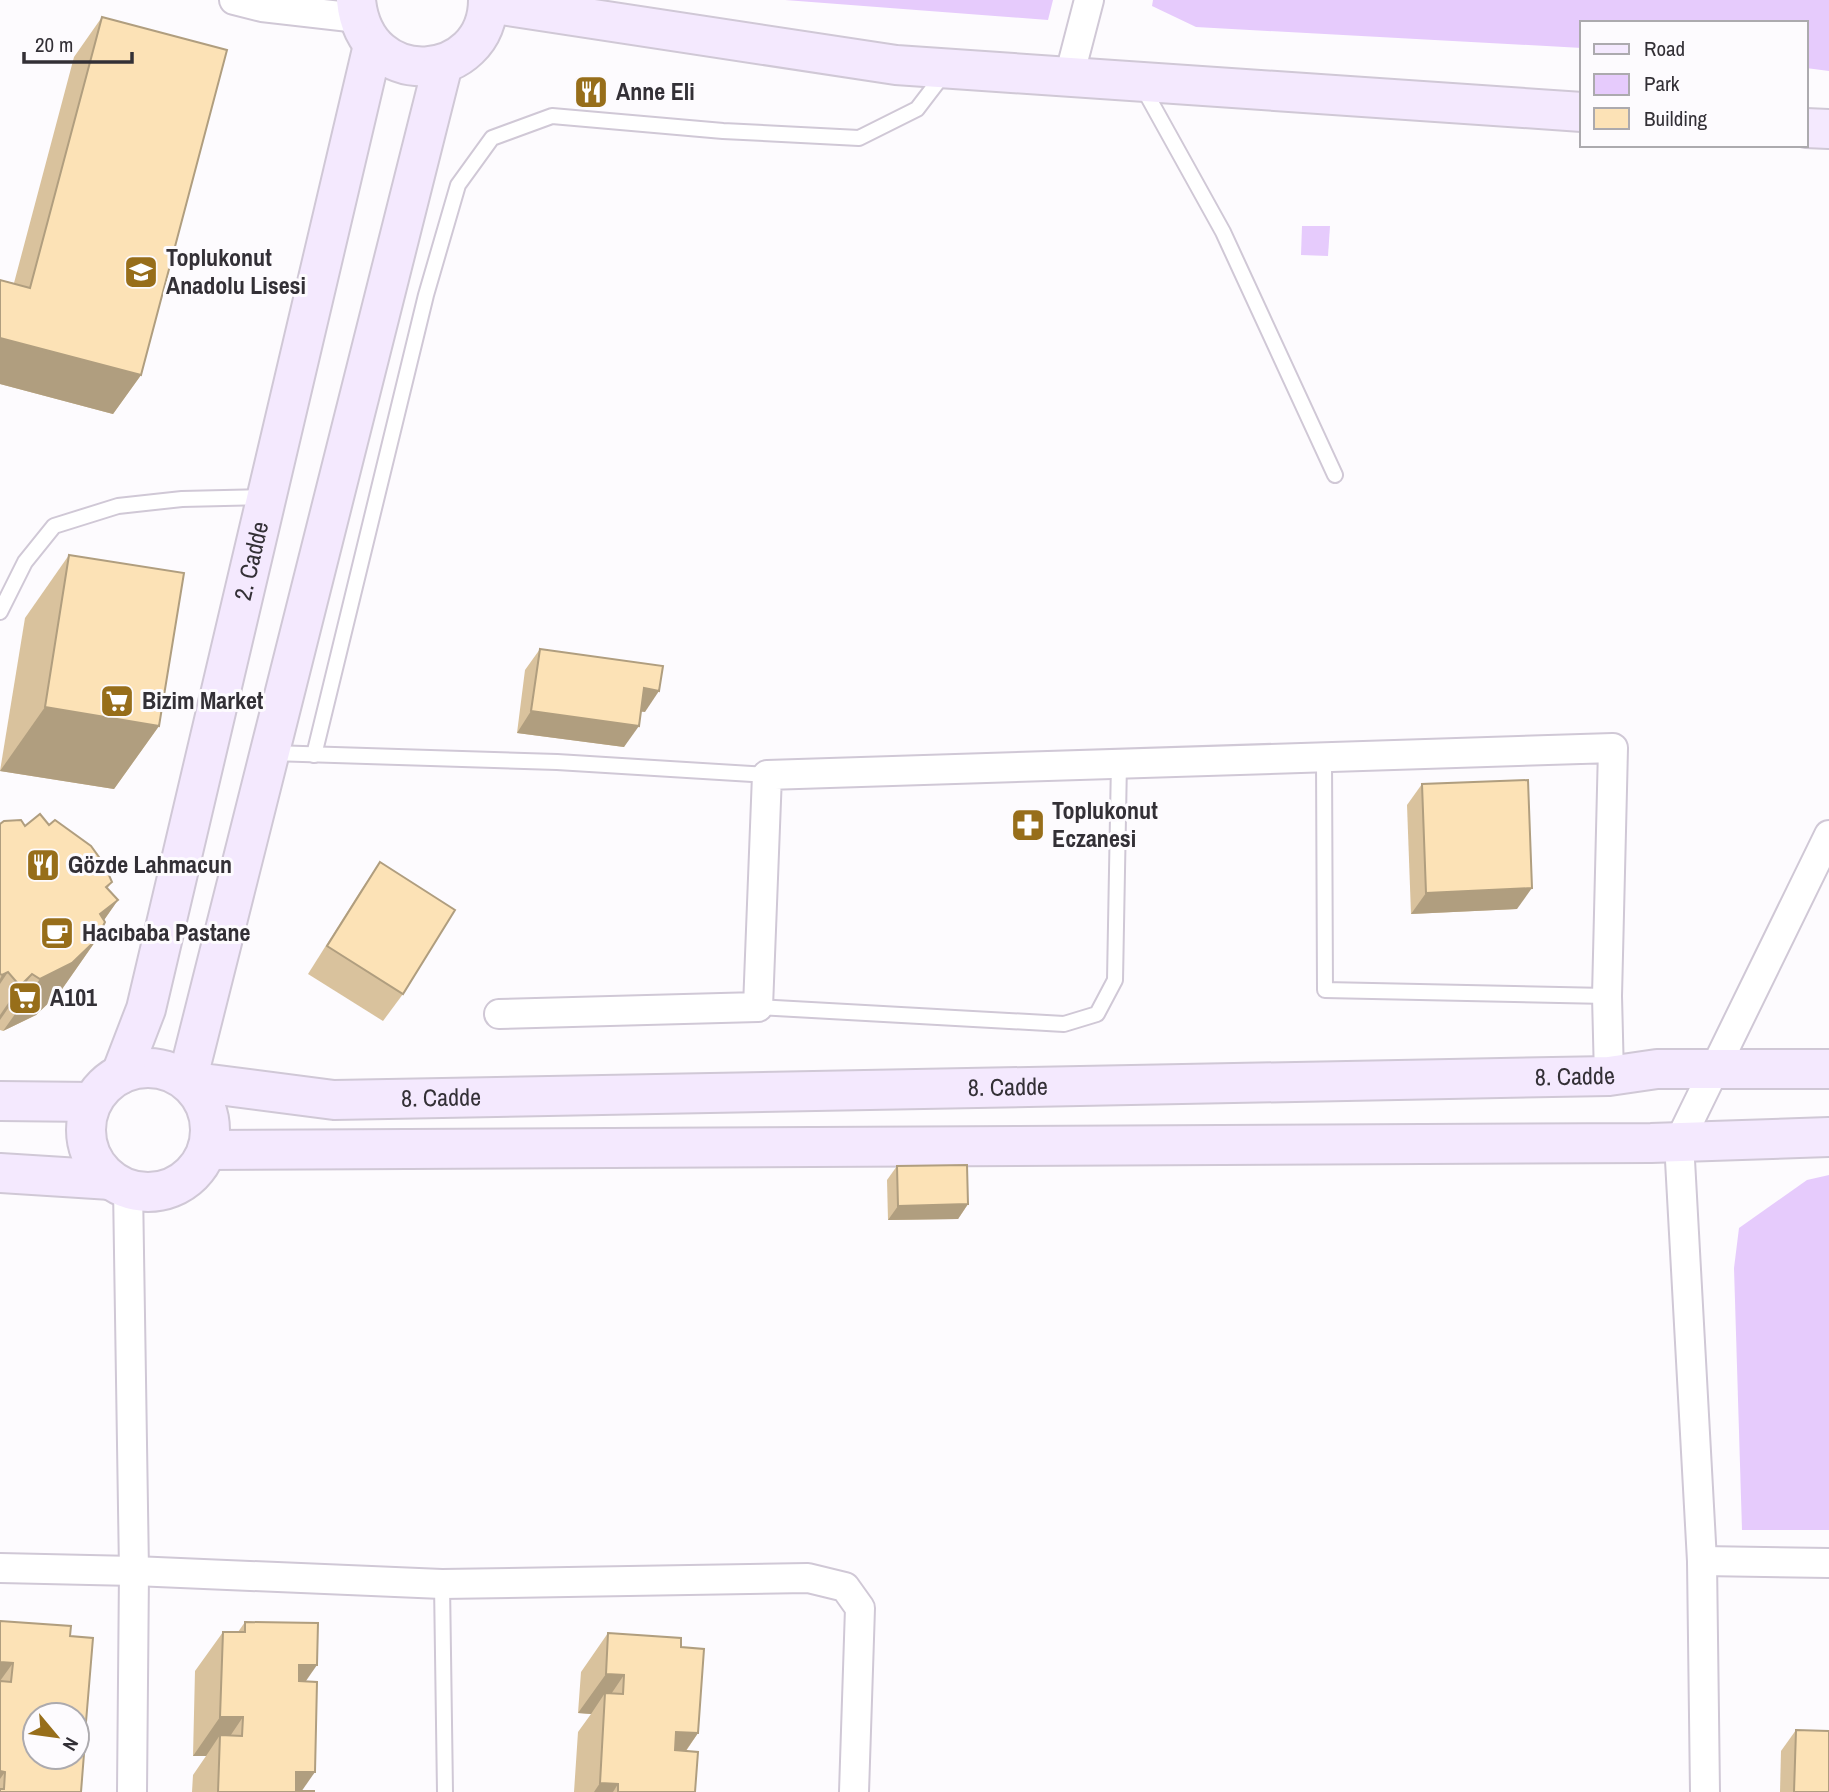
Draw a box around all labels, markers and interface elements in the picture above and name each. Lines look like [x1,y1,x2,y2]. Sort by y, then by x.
scale bar [24,21,133,65]
legend [1580,21,1808,147]
text: 20 m [35,30,73,59]
text: Road [1644,34,1685,63]
text: Park [1644,69,1680,98]
restaurant icon: Anne Eli [572,73,610,111]
place label: Anne Eli [616,75,695,107]
text: Building [1644,104,1708,133]
place label: Toplukonut Anadolu Lisesi [166,241,306,301]
school or university icon: Toplukonut Anadolu Lisesi [122,253,160,291]
street label: 2. Cadde [226,518,275,603]
supermarket icon: Bizim Market [98,682,136,720]
place label: Bizim Market [142,684,264,716]
place label: Toplukonut Eczanesi [1052,794,1158,854]
pharmacy icon: Toplukonut Eczanesi [1009,806,1047,844]
restaurant icon: Gözde Lahmacun [24,846,62,884]
place label: Gözde Lahmacun [68,848,232,880]
cafe icon: Hacıbaba Pastane [38,914,76,952]
place label: Hacıbaba Pastane [82,916,251,948]
supermarket icon: A101 [6,979,44,1017]
place label: A101 [50,981,97,1013]
street label: 8. Cadde [1535,1058,1617,1092]
street label: 8. Cadde [968,1070,1048,1103]
street label: 8. Cadde [401,1080,481,1114]
north arrow [21,1701,91,1771]
text: N [57,1733,85,1755]

